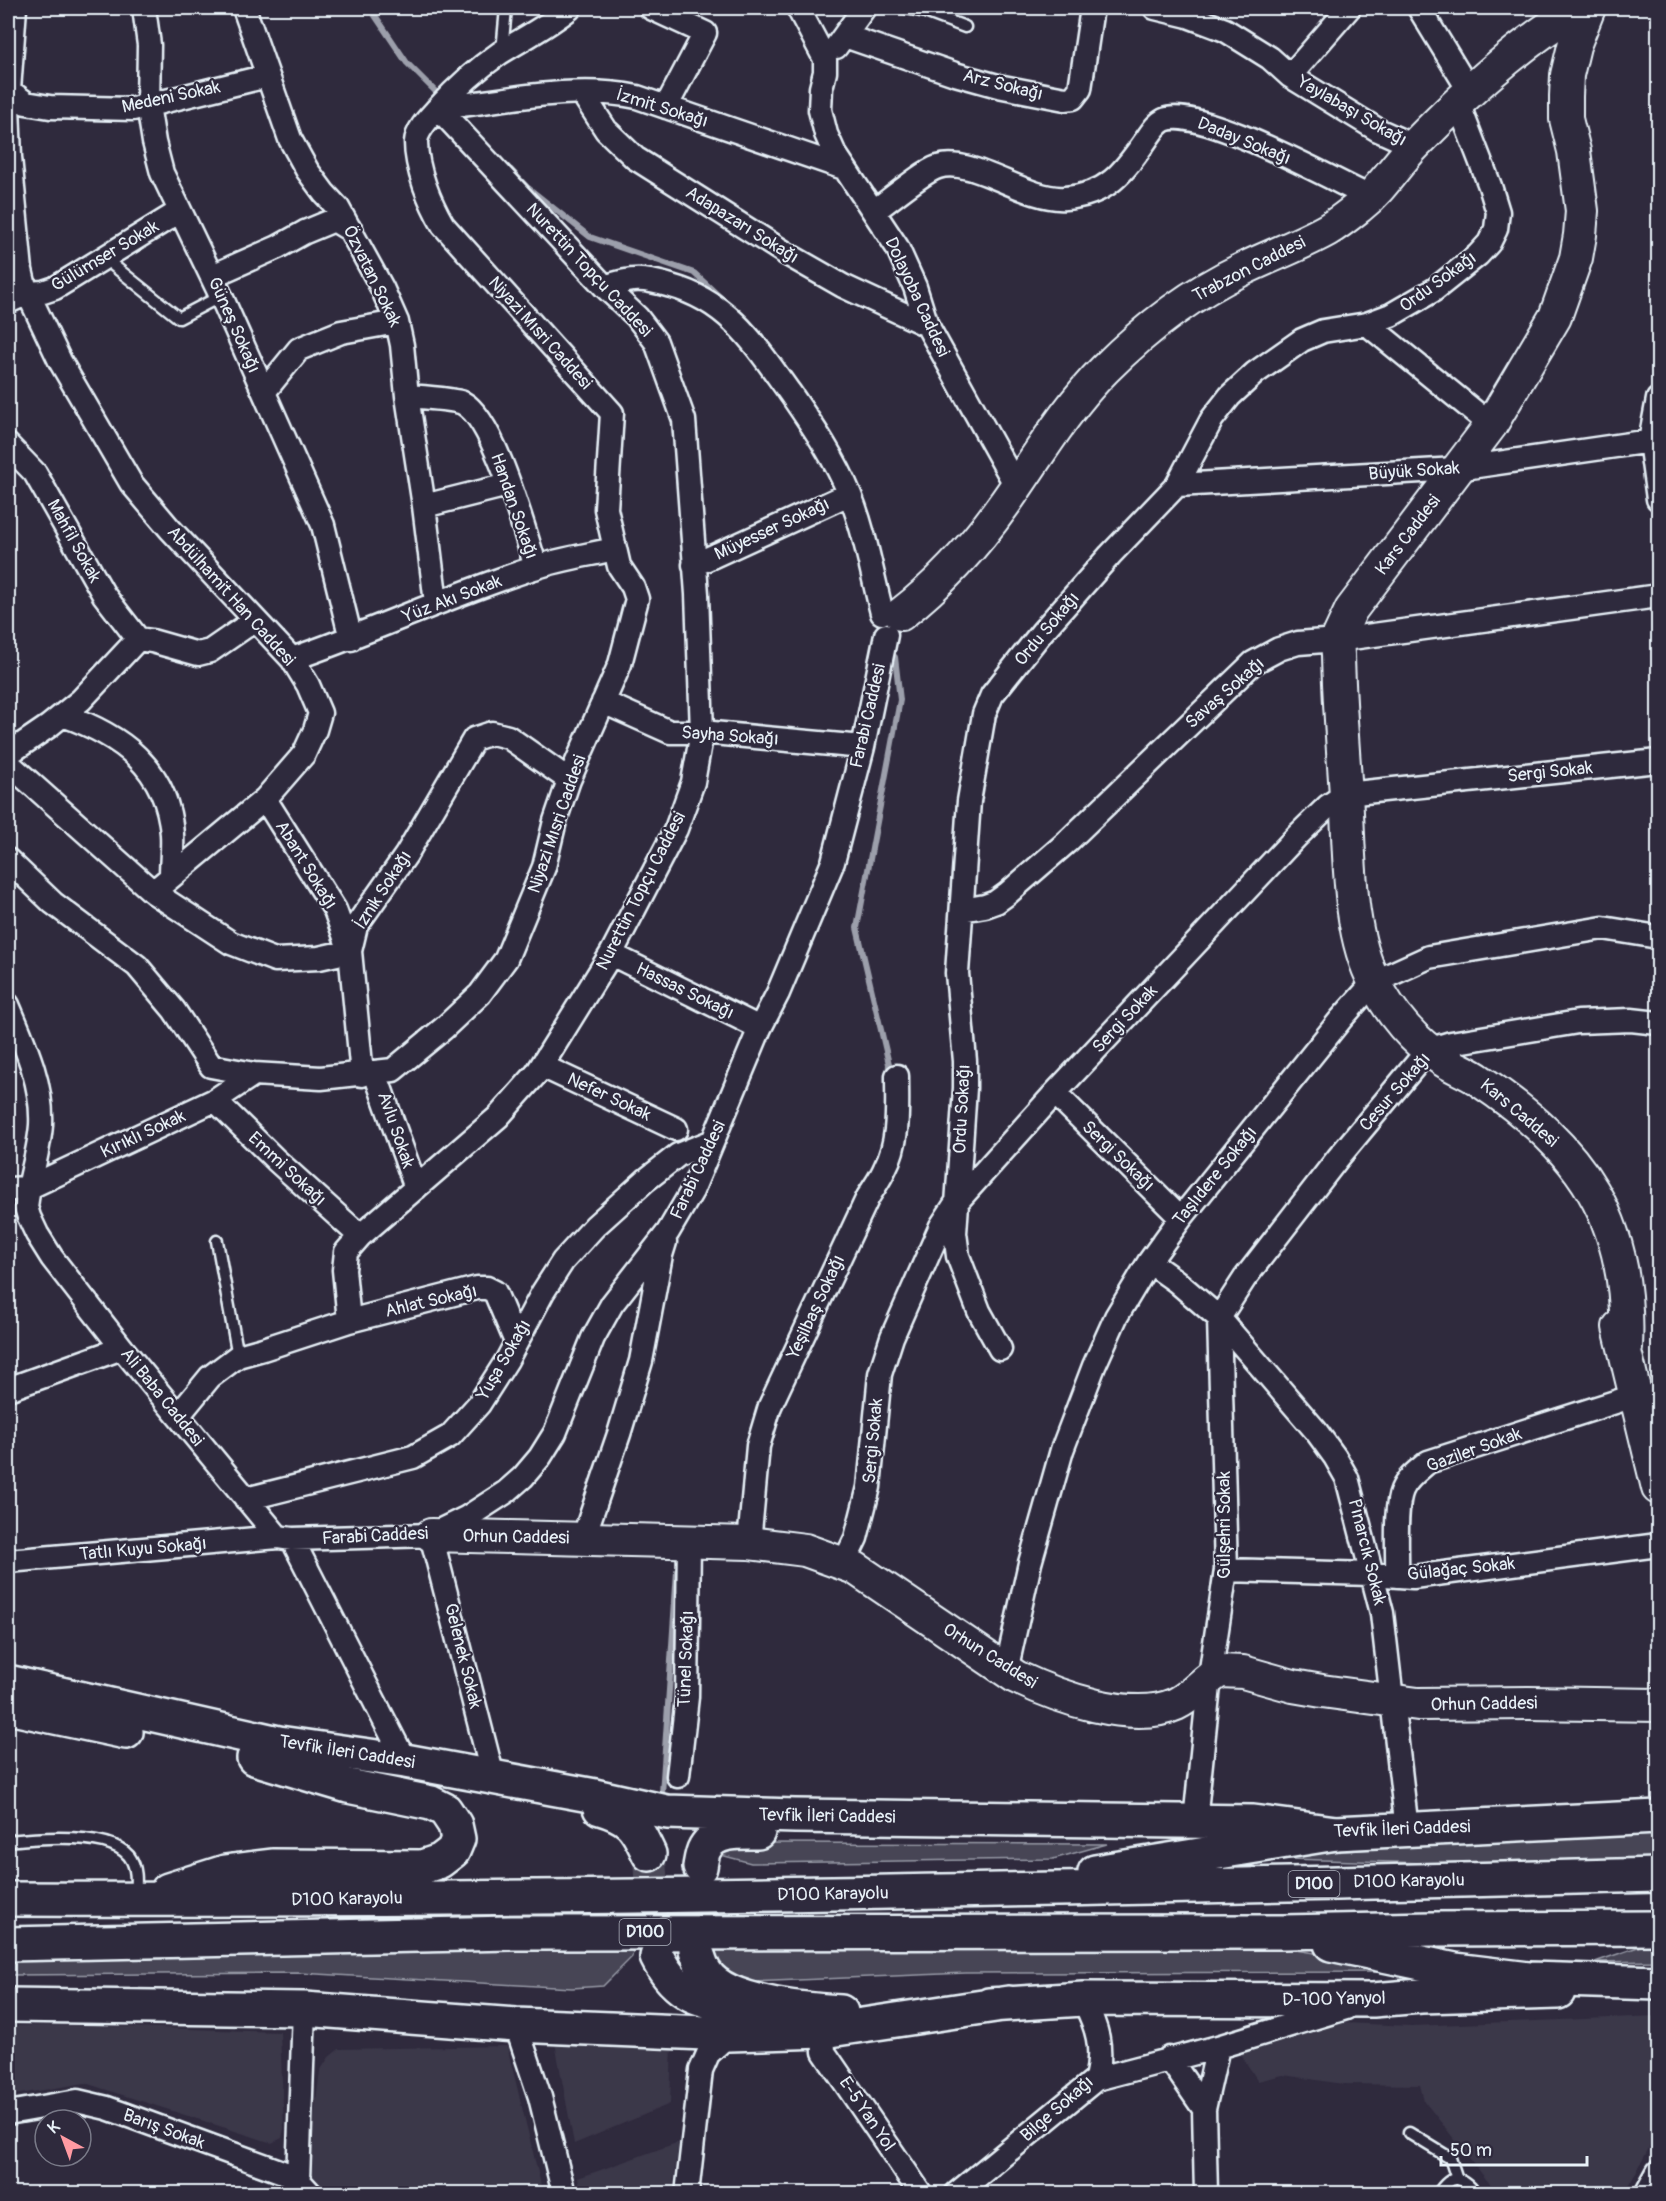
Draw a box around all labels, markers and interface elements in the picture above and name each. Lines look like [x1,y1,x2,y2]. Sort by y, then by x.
street label: Arz Sokağı [961,64,1045,106]
street label: Yaylabaşı Sokağı [1292,70,1411,152]
street label: Medeni Sokak [120,75,223,119]
street label: İzmit Sokağı [613,83,711,133]
street label: Daday Sokağı [1194,112,1294,170]
street label: Adapazarı Sokağı [681,181,803,269]
street label: Nurettin Topçu Caddesi [521,198,657,342]
street label: Gülümser Sokak [47,215,163,297]
street label: Özvatan Sokak [338,221,407,331]
street label: Trabzon Caddesi [1189,231,1309,307]
street label: Dolayoba Caddesi [879,233,955,361]
street label: Ordu Sokağı [1395,246,1481,318]
street label: Niyazi Mısri Caddesi [483,272,597,394]
street label: Güneş Sokağı [203,273,265,377]
street label: Handan Sokağı [485,450,543,562]
street label: Büyük Sokak [1368,456,1461,486]
street label: Kars Caddesi [1370,490,1446,580]
street label: Müyesser Sokağı [711,492,833,566]
street label: Mahfil Sokak [42,495,107,587]
street label: Abdülhamit Han Caddesi [162,521,300,671]
street label: Yüz Akı Sokak [398,569,505,629]
street label: Ordu Sokağı [1009,587,1085,671]
street label: Savaş Sokağı [1181,652,1269,734]
street label: Farabi Caddesi [845,662,891,770]
street label: Sayha Sokağı [681,721,779,751]
street label: Niyazi Mısri Caddesi [523,752,591,896]
street label: Sergi Sokak [1506,756,1594,788]
street label: Nurettin Topçu Caddesi [591,808,691,974]
street label: Abant Sokağı [270,817,342,913]
street label: İznik Sokağı [349,846,417,934]
street label: Hassas Sokağı [632,957,738,1025]
street label: Sergi Sokak [1087,980,1163,1058]
street label: Cesur Sokağı [1354,1048,1436,1136]
street label: Ordu Sokağı [948,1064,976,1154]
street label: Nefer Sokak [563,1068,655,1127]
street label: Kars Caddesi [1475,1074,1563,1152]
street label: Avlu Sokak [372,1089,420,1172]
street label: Kırıklı Sokak [97,1104,190,1164]
street label: Sergi Sokağı [1077,1116,1159,1196]
street label: Farabi Caddesi [665,1117,731,1223]
street label: Taşlıdere Sokağı [1168,1122,1262,1230]
street label: Emmi Sokağı [243,1127,331,1211]
street label: Yeşilbaş Sokağı [781,1251,850,1364]
street label: Ahlat Sokağı [383,1279,479,1323]
street label: Yuşa Sokağı [471,1315,536,1405]
street label: Ali Baba Caddesi [115,1343,209,1451]
street label: Sergi Sokak [858,1397,888,1485]
street label: Gaziler Sokak [1423,1422,1525,1478]
street label: Gülşehri Sokak [1213,1471,1236,1579]
street label: Pınarcık Sokak [1343,1496,1391,1608]
street label: Farabi Caddesi [321,1522,429,1550]
street label: Orhun Caddesi [462,1525,570,1549]
street label: Tatlı Kuyu Sokağı [78,1532,208,1566]
street label: Gülağaç Sokak [1406,1552,1517,1586]
street label: Gelenek Sokak [439,1601,487,1711]
street label: Tünel Sokağı [673,1610,699,1708]
street label: Orhun Caddesi [939,1618,1041,1694]
street label: Orhun Caddesi [1430,1692,1538,1716]
street label: Tevfik İleri Caddesi [278,1730,416,1774]
street label: Tevfik İleri Caddesi [758,1803,896,1829]
street label: Tevfik İleri Caddesi [1333,1815,1471,1843]
street label: D100 Karayolu [1353,1869,1465,1893]
road number: D100 [1288,1871,1340,1897]
street label: D100 Karayolu [777,1882,889,1906]
street label: D100 Karayolu [291,1887,403,1911]
road number: D100 [620,1919,670,1945]
street label: D-100 Yanyol [1282,1987,1386,2011]
street label: Bilge Sokağı [1016,2071,1098,2147]
street label: E-5 Yan Yol [834,2072,900,2156]
street label: Barış Sokak [120,2104,208,2155]
north arrow [33,2108,93,2168]
text: K [44,2116,64,2138]
scale bar [1441,2129,1586,2167]
text: 50 m [1450,2139,1492,2162]

